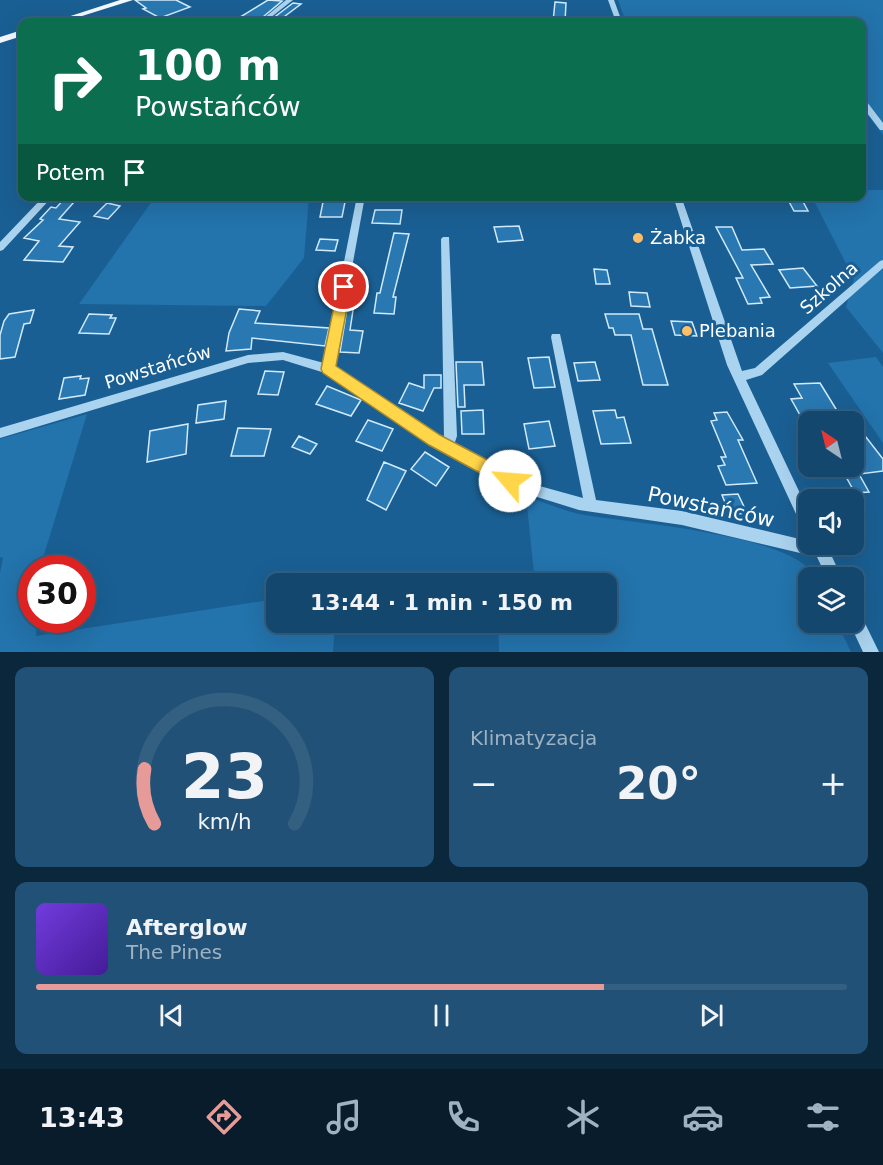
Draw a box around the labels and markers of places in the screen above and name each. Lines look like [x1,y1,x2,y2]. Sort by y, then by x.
place label: Żabka [650,227,706,248]
marker: Żabka [631,231,645,245]
pin [318,261,369,312]
place label: Plebania [699,320,776,341]
marker: Plebania [680,324,694,338]

